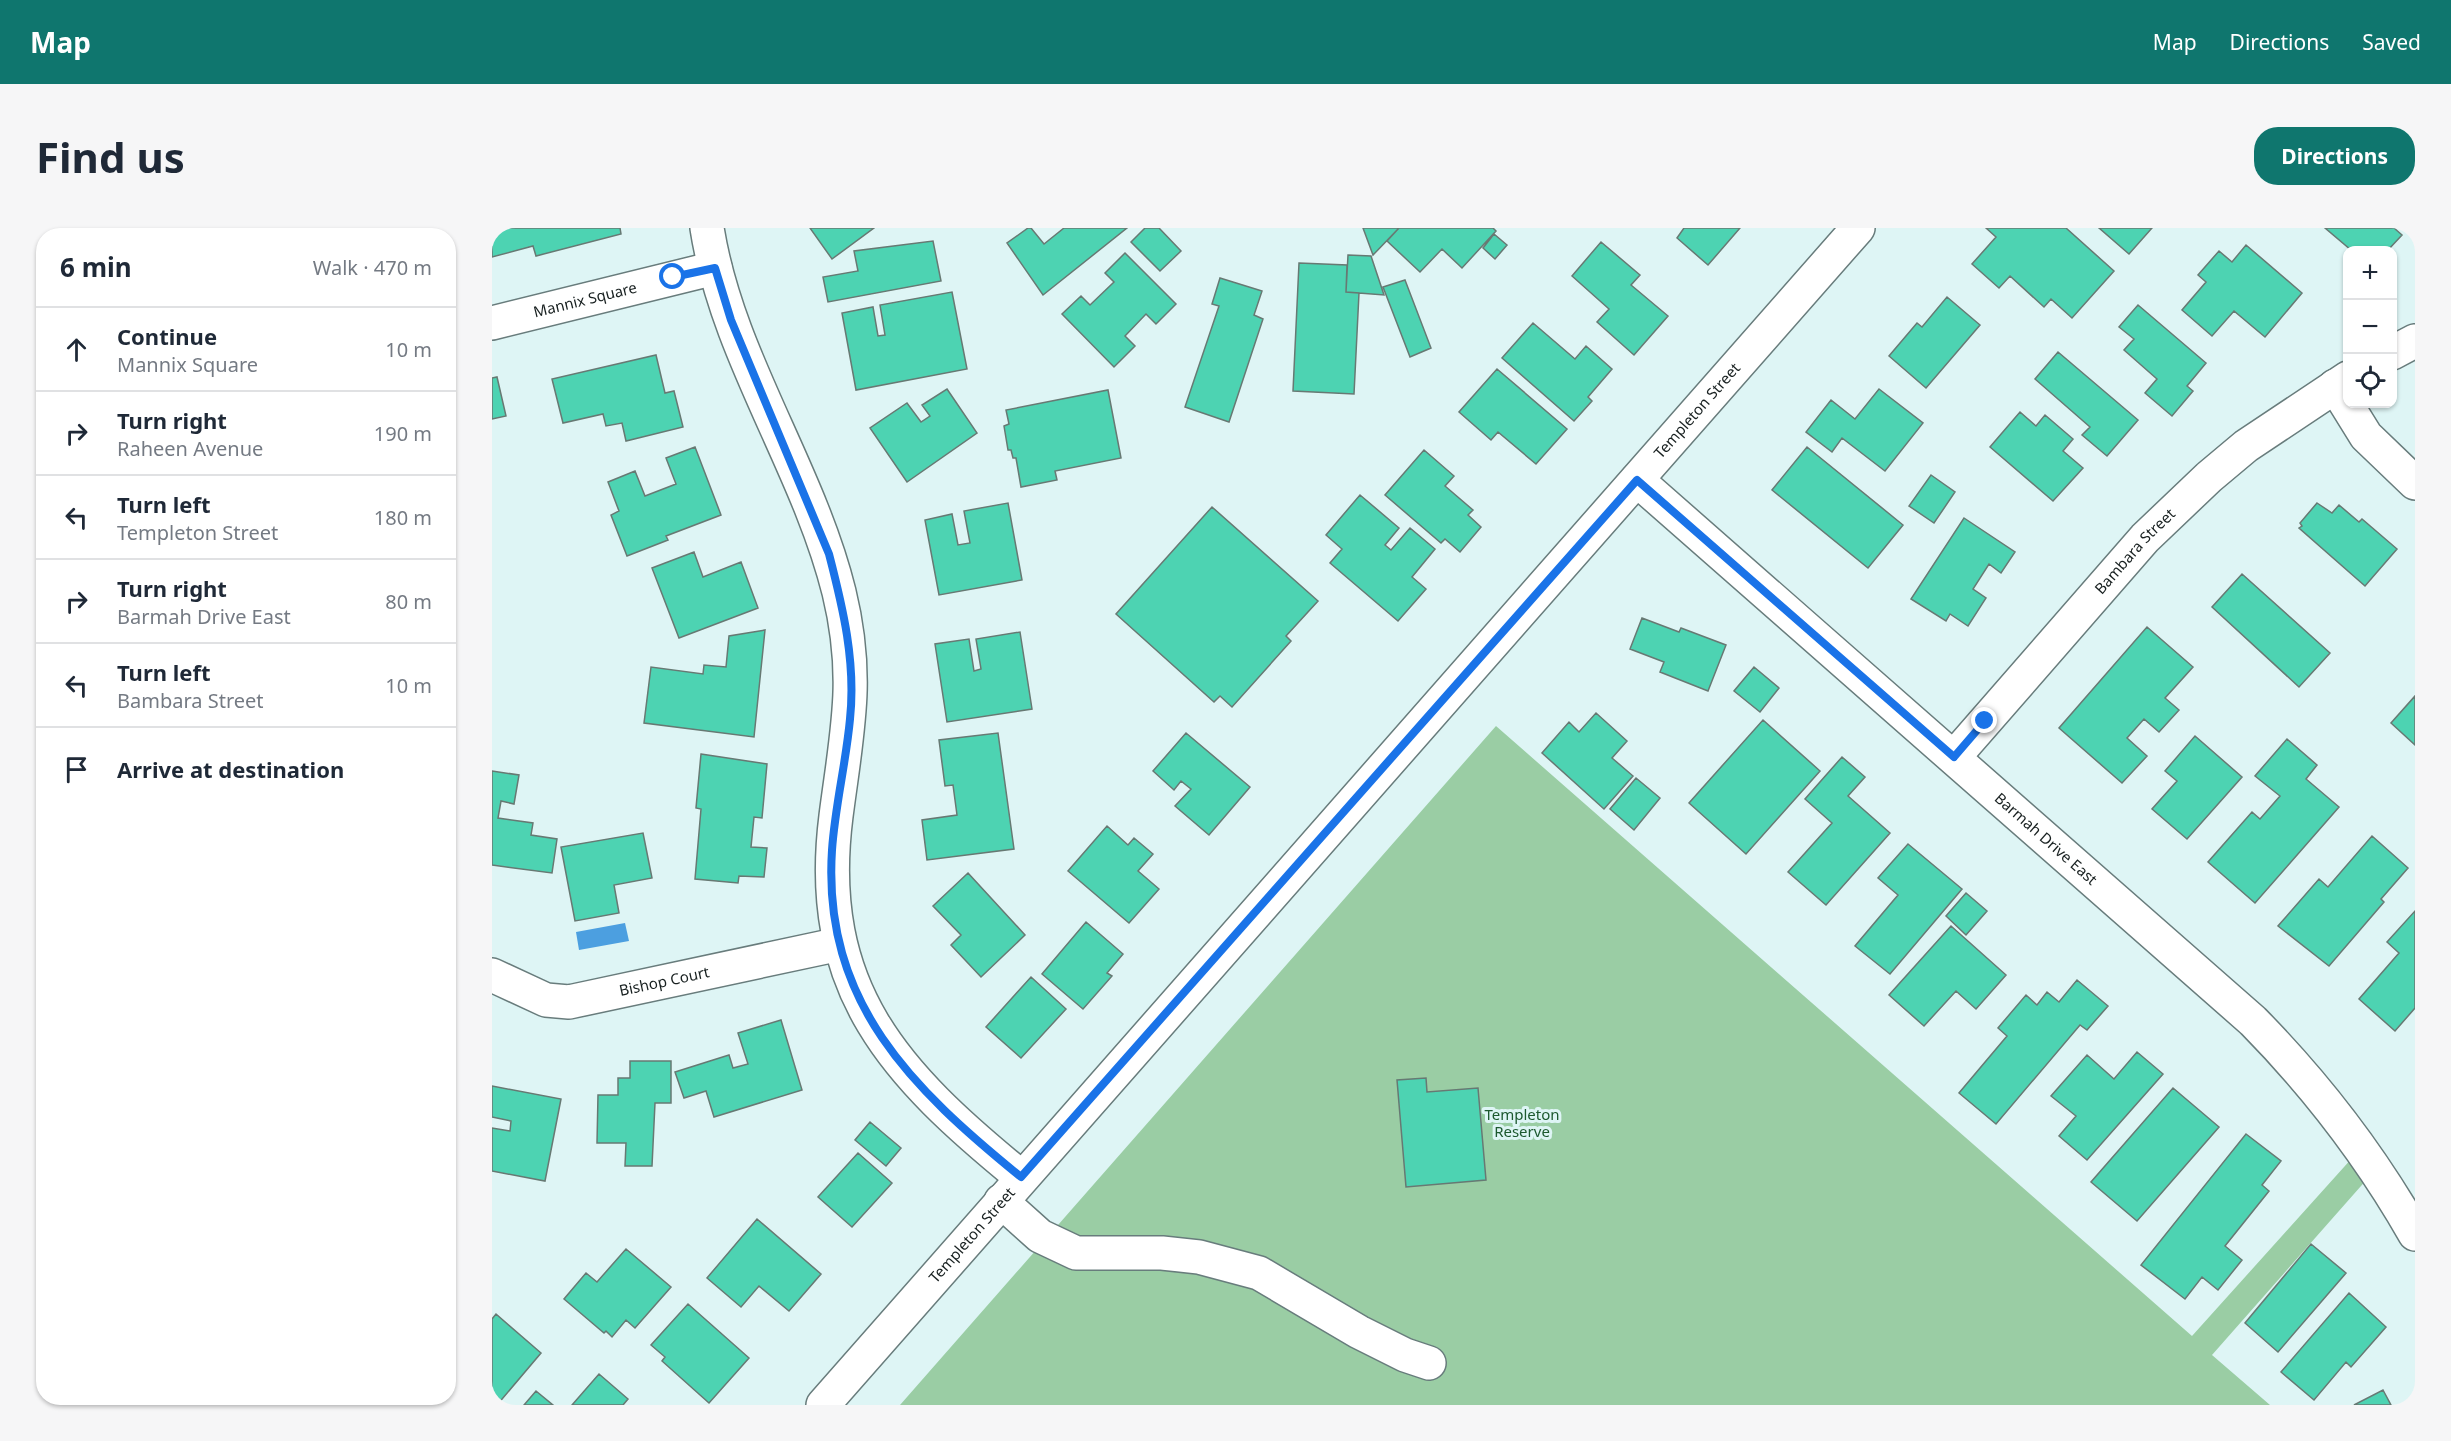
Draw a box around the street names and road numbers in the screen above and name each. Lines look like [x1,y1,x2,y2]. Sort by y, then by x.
street label: Mannix Square [531,277,639,321]
street label: Templeton Street [1649,358,1744,462]
street label: Bambara Street [2090,503,2179,598]
street label: Barmah Drive East [1991,788,2102,889]
street label: Bishop Court [617,961,712,1000]
street label: Templeton Street [924,1182,1019,1287]

